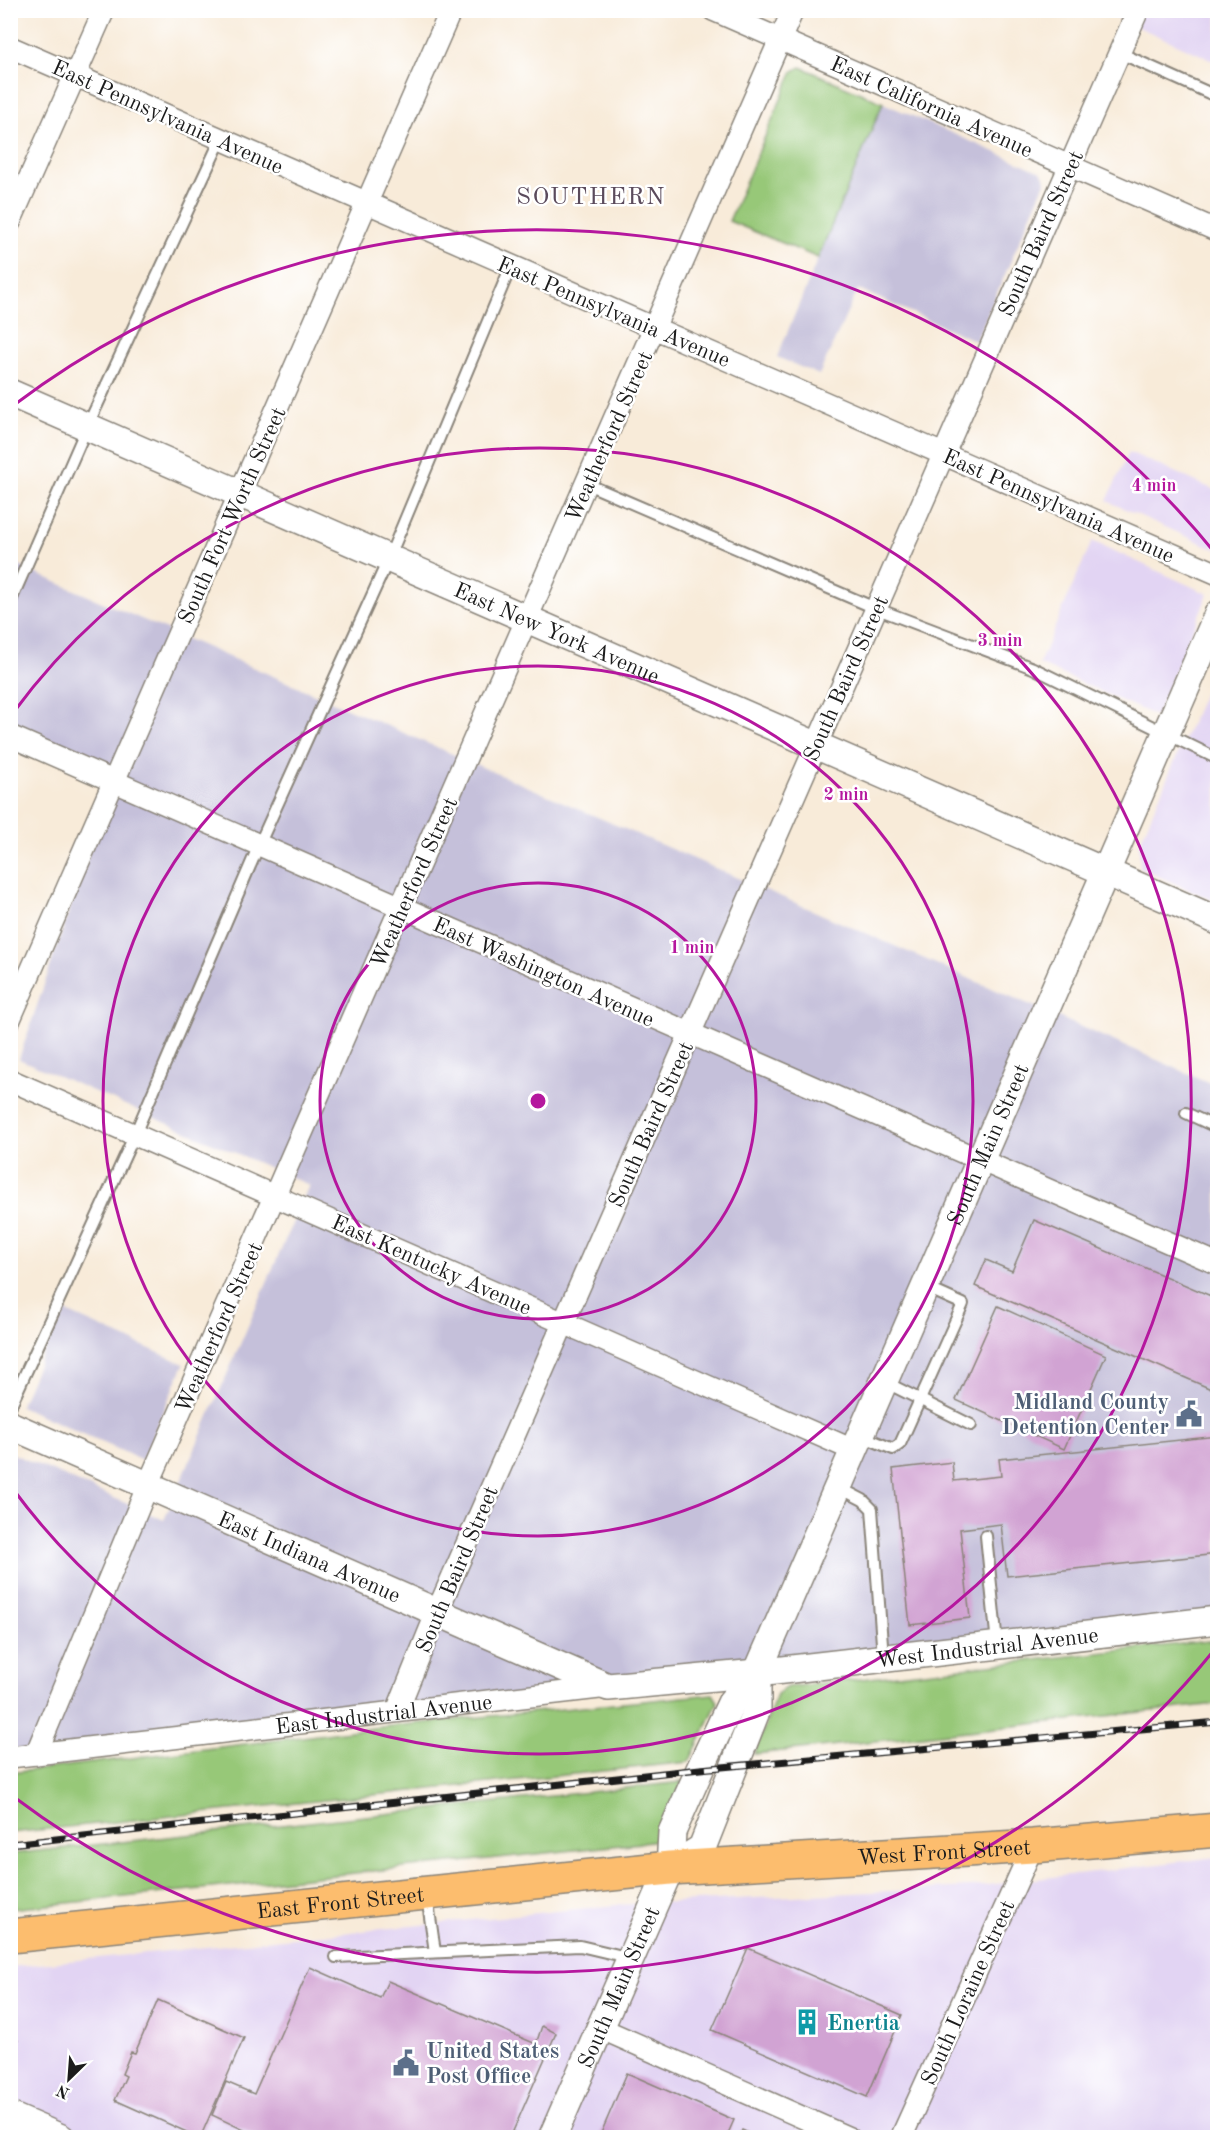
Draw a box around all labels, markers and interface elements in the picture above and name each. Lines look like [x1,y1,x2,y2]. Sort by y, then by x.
street label: East California Avenue [827,53,1036,162]
street label: East Pennsylvania Avenue [48,57,286,179]
street label: South Baird Street [995,148,1088,320]
district label: SOUTHERN [516,186,666,210]
street label: East Pennsylvania Avenue [493,254,733,372]
street label: Weatherford Street [562,348,657,525]
street label: South Fort Worth Street [175,404,291,627]
street label: East Pennsylvania Avenue [939,446,1177,568]
text: 4 min [1131,477,1177,495]
street label: East New York Avenue [450,579,662,688]
street label: South Baird Street [800,593,893,765]
text: 3 min [977,632,1023,650]
text: 2 min [823,786,869,804]
street label: Weatherford Street [367,794,462,971]
street label: East Washington Avenue [429,914,657,1032]
text: 1 min [669,939,715,957]
street label: South Baird Street [605,1039,698,1211]
street label: South Main Street [944,1061,1034,1229]
centre of rings [528,1091,548,1111]
street label: East Kentucky Avenue [328,1212,534,1320]
street label: Weatherford Street [172,1239,267,1416]
place label: Midland County Detention Center [1002,1392,1169,1439]
public building icon: Midland County Detention Center [1174,1399,1204,1429]
street label: South Baird Street [413,1483,503,1657]
street label: East Indiana Avenue [214,1508,403,1608]
street label: West Industrial Avenue [875,1625,1100,1672]
street label: East Industrial Avenue [274,1692,493,1739]
street label: West Front Street [857,1837,1032,1870]
street label: East Front Street [256,1884,425,1924]
street label: South Loraine Street [918,1897,1020,2089]
street label: South Main Street [575,1904,665,2072]
building icon: Enertia [792,2007,822,2037]
place label: Enertia [827,2013,900,2035]
place label: United States Post Office [426,2041,559,2088]
public building icon: United States Post Office [391,2048,421,2078]
north arrow [39,2049,99,2109]
text: N [54,2081,72,2101]

